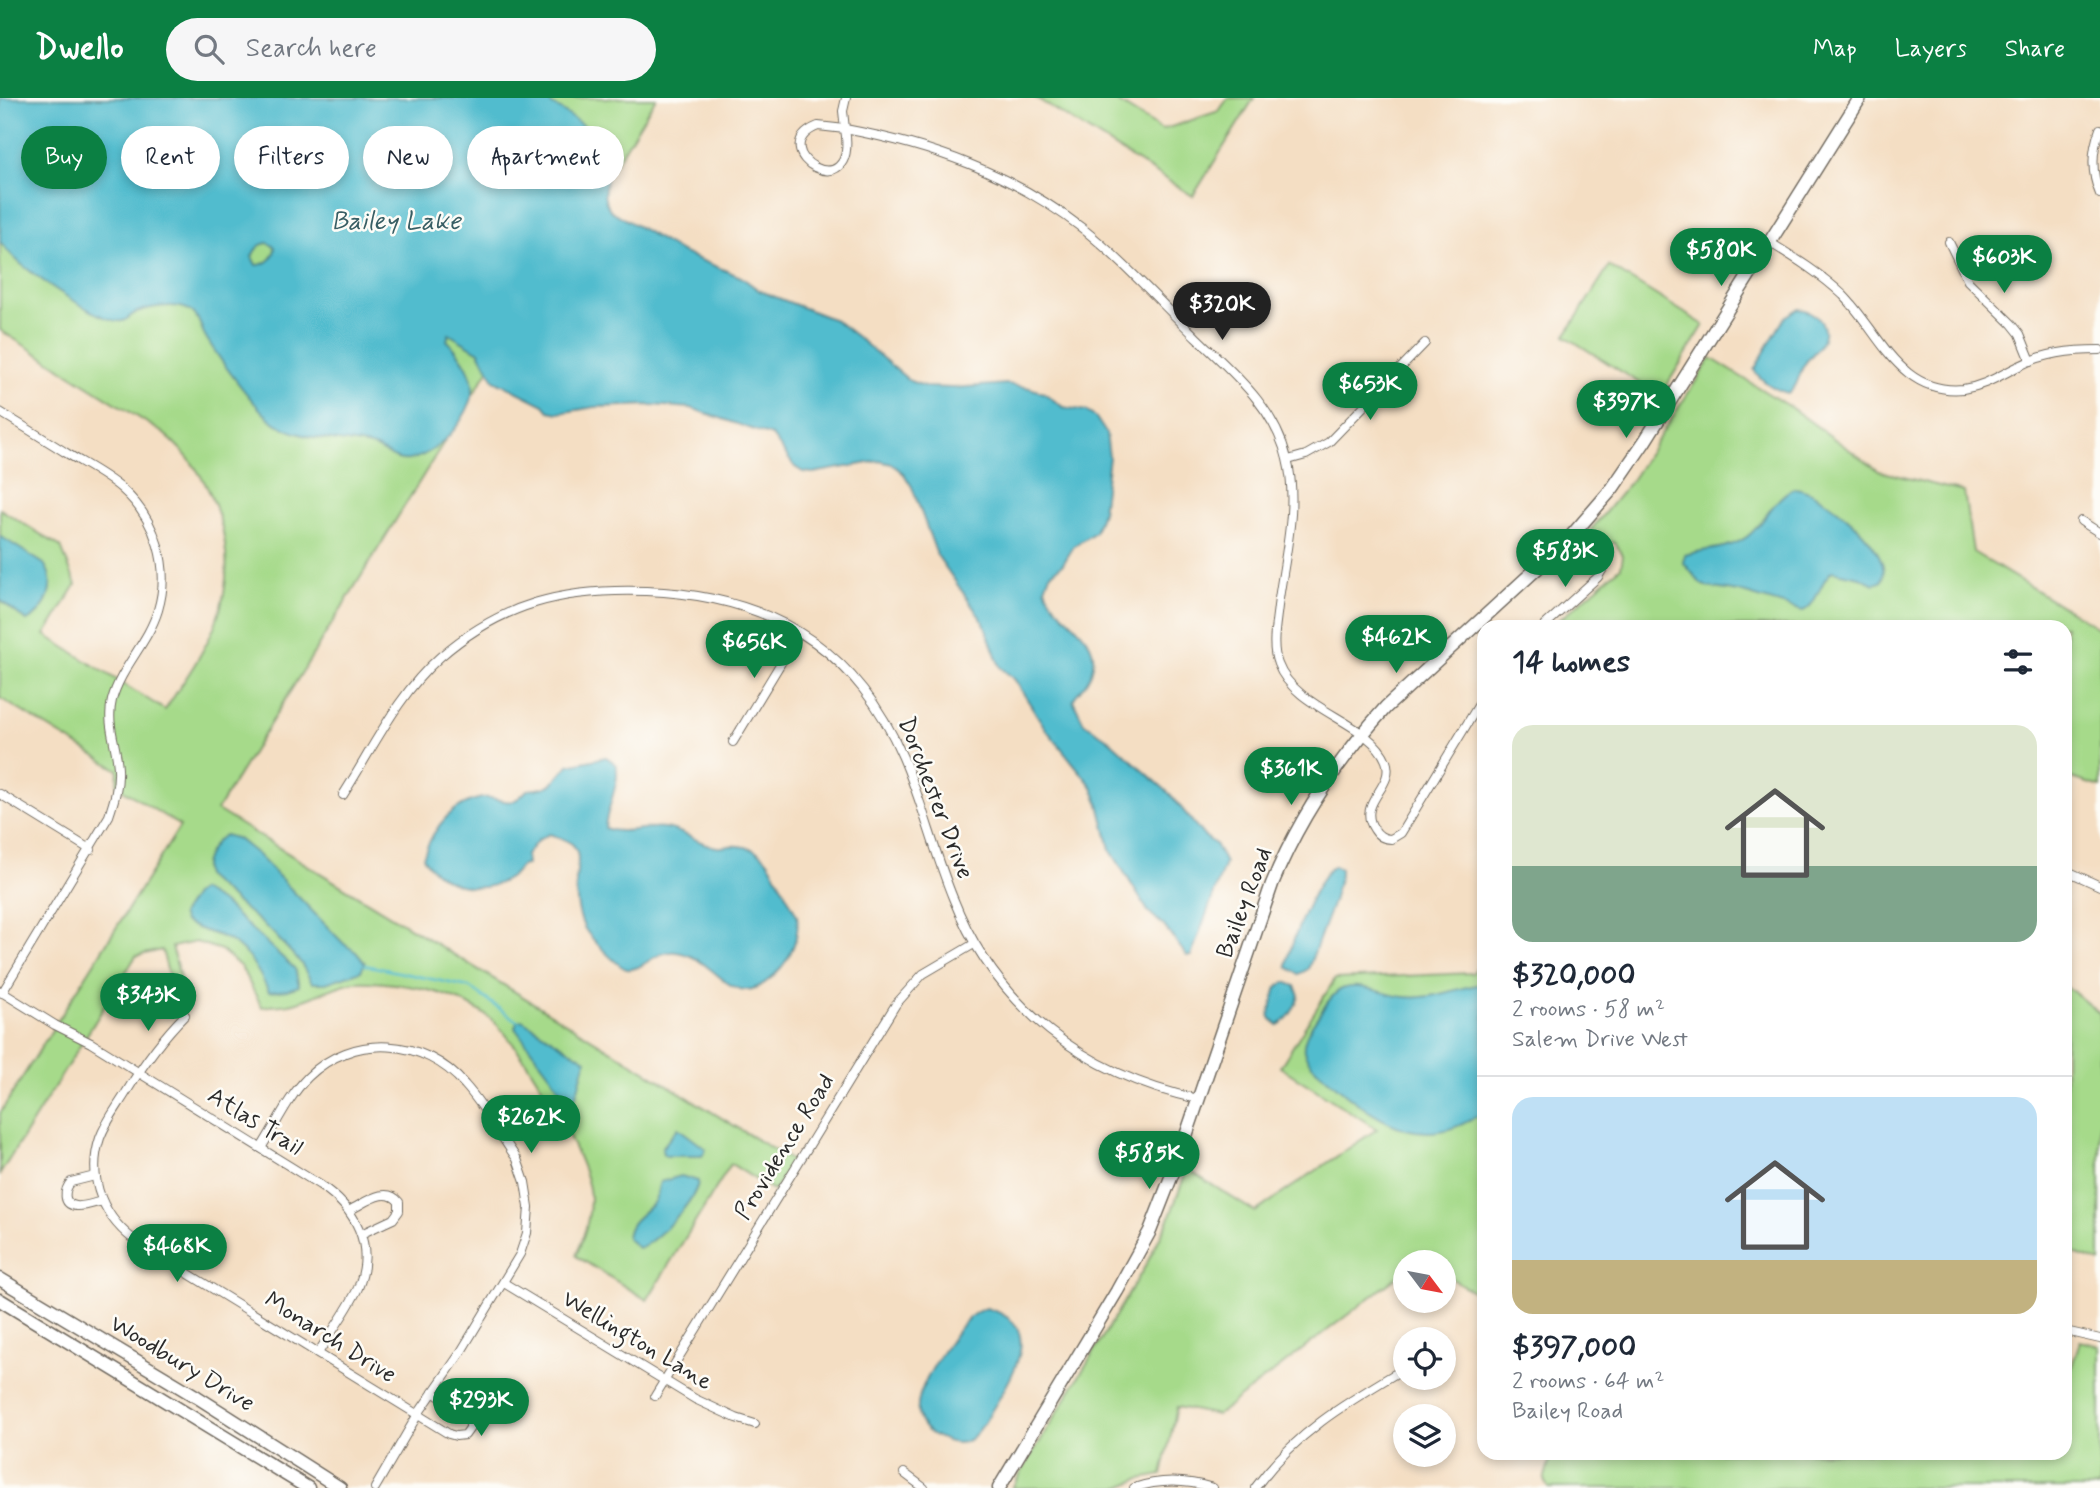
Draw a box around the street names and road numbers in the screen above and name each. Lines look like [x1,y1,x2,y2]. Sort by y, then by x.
street label: Dorchester Drive [890,713,980,883]
street label: Bailey Road [1210,843,1280,963]
street label: Providence Road [728,1068,842,1226]
street label: Atlas Trail [202,1081,308,1163]
street label: Wellington Lane [555,1284,718,1401]
street label: Monarch Drive [258,1285,402,1391]
street label: Woodbury Drive [104,1309,260,1419]

